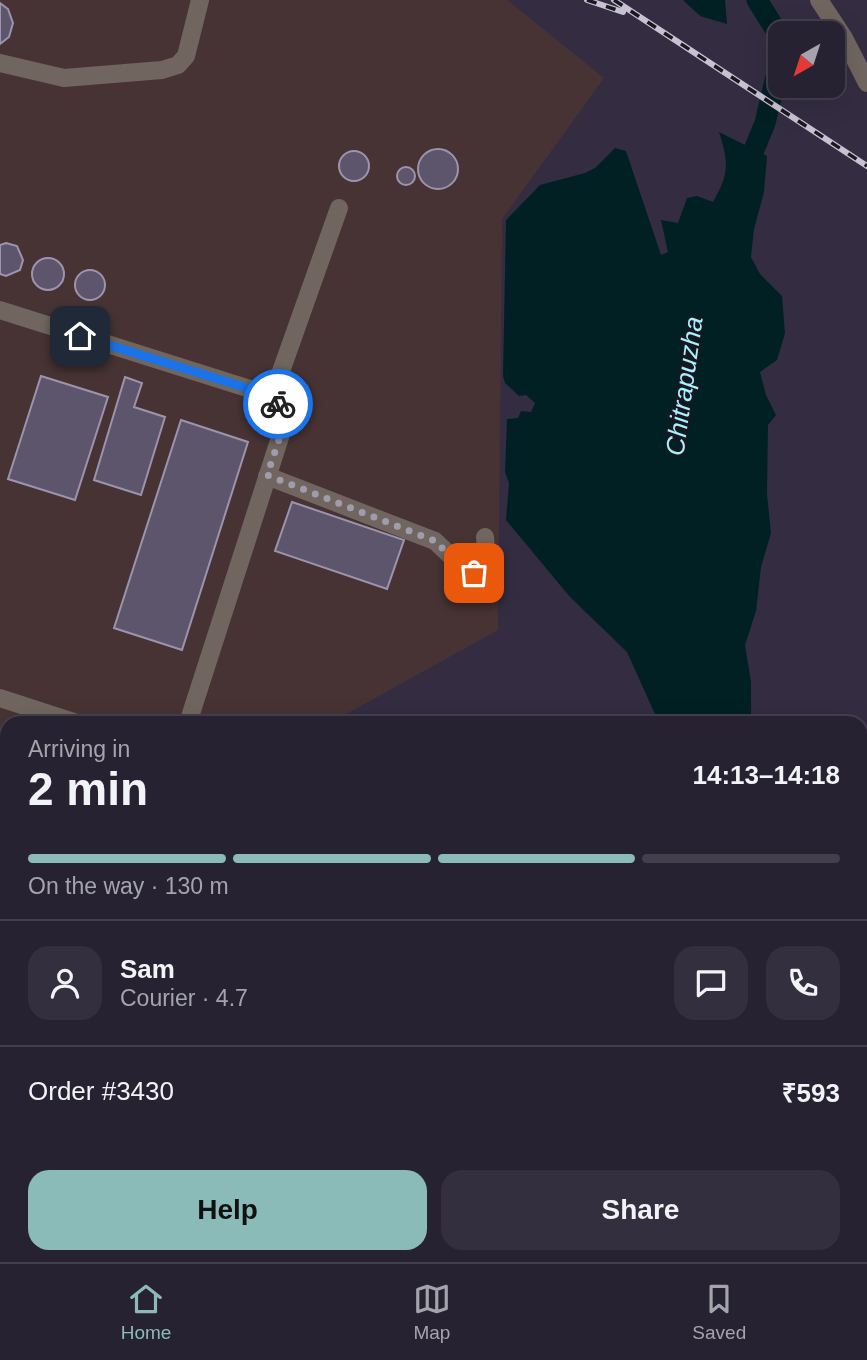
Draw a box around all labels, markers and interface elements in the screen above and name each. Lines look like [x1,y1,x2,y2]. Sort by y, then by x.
north arrow [768,21,845,98]
map controls [768,21,845,98]
pin [50,306,110,366]
water label: Chitrapuzha [659,314,709,458]
icon: home [61,317,99,355]
courier [243,369,313,439]
icon: bike [259,385,297,423]
pin [444,543,504,603]
icon: bag [455,554,493,592]
text: Arriving in [28,736,130,762]
text: 14:13–14:18 [693,760,840,790]
text: 2 min [28,763,148,815]
text: On the way · 130 m [28,873,229,899]
button: person [28,946,102,1020]
button: chat [674,946,748,1020]
button: phone [766,946,840,1020]
text: Sam [120,954,175,984]
text: Courier · 4.7 [120,985,248,1011]
text: Order #3430 [28,1076,174,1106]
text: ₹593 [782,1078,840,1108]
button: Help [28,1170,427,1250]
button: Share [441,1170,840,1250]
tab: Home [121,1280,171,1344]
tab: Map [413,1280,451,1344]
tab: Saved [692,1280,746,1344]

